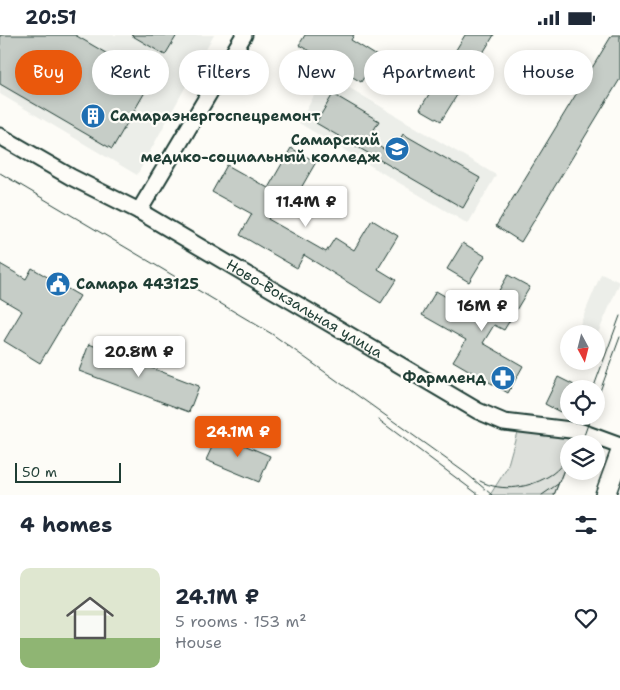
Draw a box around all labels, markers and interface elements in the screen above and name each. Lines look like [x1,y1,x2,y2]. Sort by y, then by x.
text: 20:51 [25,5,77,30]
chip: Buy [15,50,82,95]
chip: Rent [92,50,169,95]
chip: Filters [179,50,269,95]
chip: New [279,50,354,95]
chip: Apartment [364,50,494,95]
chip: House [504,50,593,95]
building icon: Самараэнергоспецремонт [80,103,106,129]
place label: Самараэнергоспецремонт [110,106,320,126]
place label: Самарский медико-социальный колледж [140,130,381,167]
school or university icon: Самарский медико-социальный колледж [384,136,410,162]
pin: 11.4M ₽ [260,185,352,228]
text: 11.4M ₽ [275,191,337,212]
street label: Ново-Вокзальная улица [222,255,387,363]
public building icon: Самара 443125 [45,271,71,297]
place label: Самара 443125 [76,274,199,294]
pin: 16M ₽ [447,289,517,332]
text: 16M ₽ [456,295,508,316]
north arrow [560,325,605,370]
map controls [560,325,605,480]
pin: 20.8M ₽ [93,335,185,378]
text: 20.8M ₽ [104,341,174,362]
pharmacy icon: Фармленд [490,365,516,391]
place label: Фармленд [403,368,487,388]
button: locate [560,380,605,425]
pin: 24.1M ₽ [192,415,284,458]
text: 24.1M ₽ [206,421,270,442]
button: layers [560,435,605,480]
scale bar [15,460,121,483]
text: 50 m [22,463,57,481]
text: 4 homes [20,511,112,539]
icon: filters [572,511,600,539]
text: 24.1M ₽ [175,583,260,611]
icon: home [60,588,120,648]
icon: heart [572,604,600,632]
text: 5 rooms · 153 m² [175,611,307,632]
text: House [175,632,222,653]

